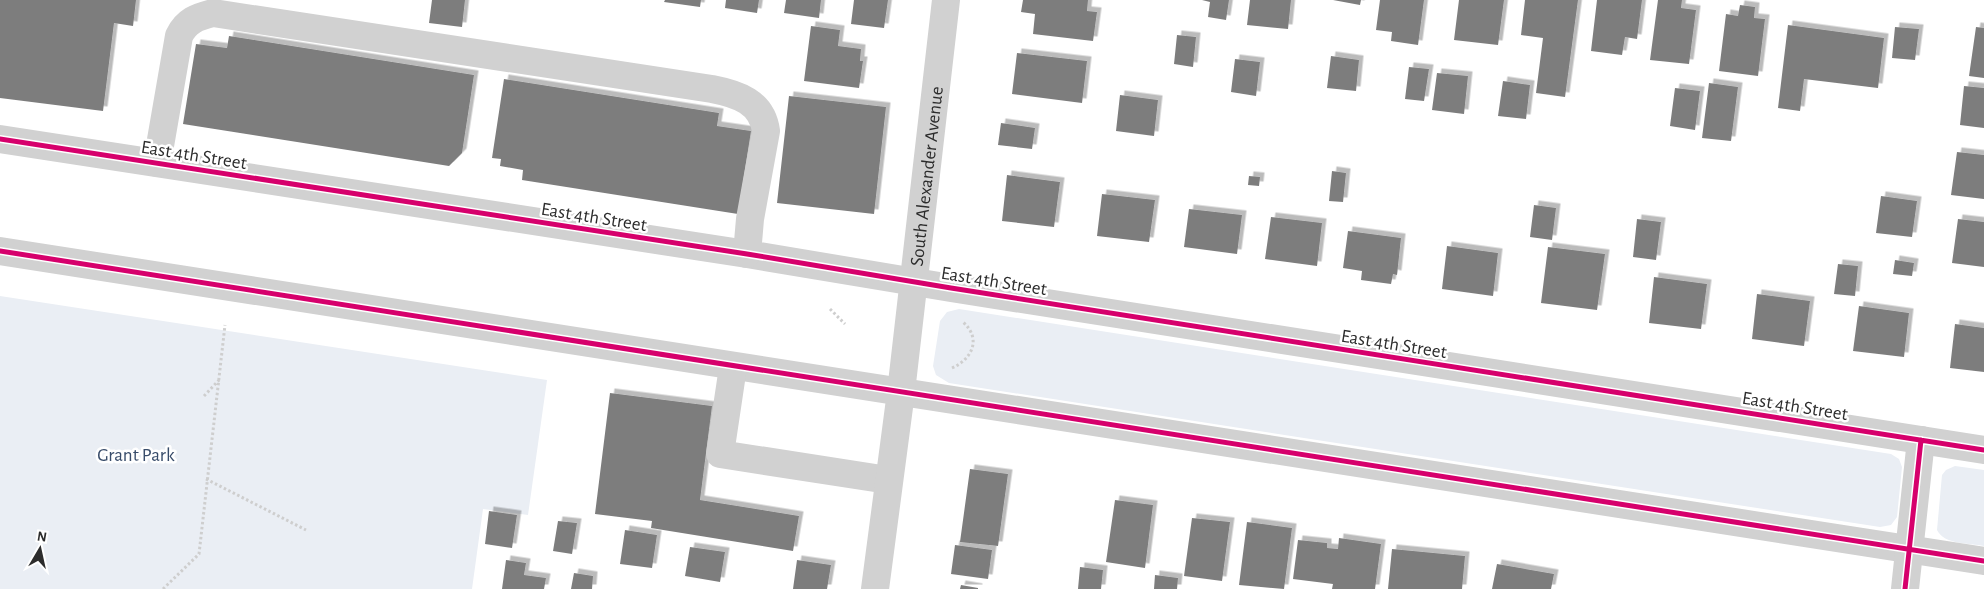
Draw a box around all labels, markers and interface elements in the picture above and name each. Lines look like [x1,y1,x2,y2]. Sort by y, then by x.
street label: South Alexander Avenue [908,85,947,267]
street label: East 4th Street [140,138,248,173]
street label: East 4th Street [540,200,648,235]
street label: East 4th Street [940,264,1048,299]
street label: East 4th Street [1340,327,1448,362]
street label: East 4th Street [1741,389,1849,424]
park label: Grant Park [97,446,175,465]
north arrow [15,524,65,574]
text: N [36,529,48,545]

